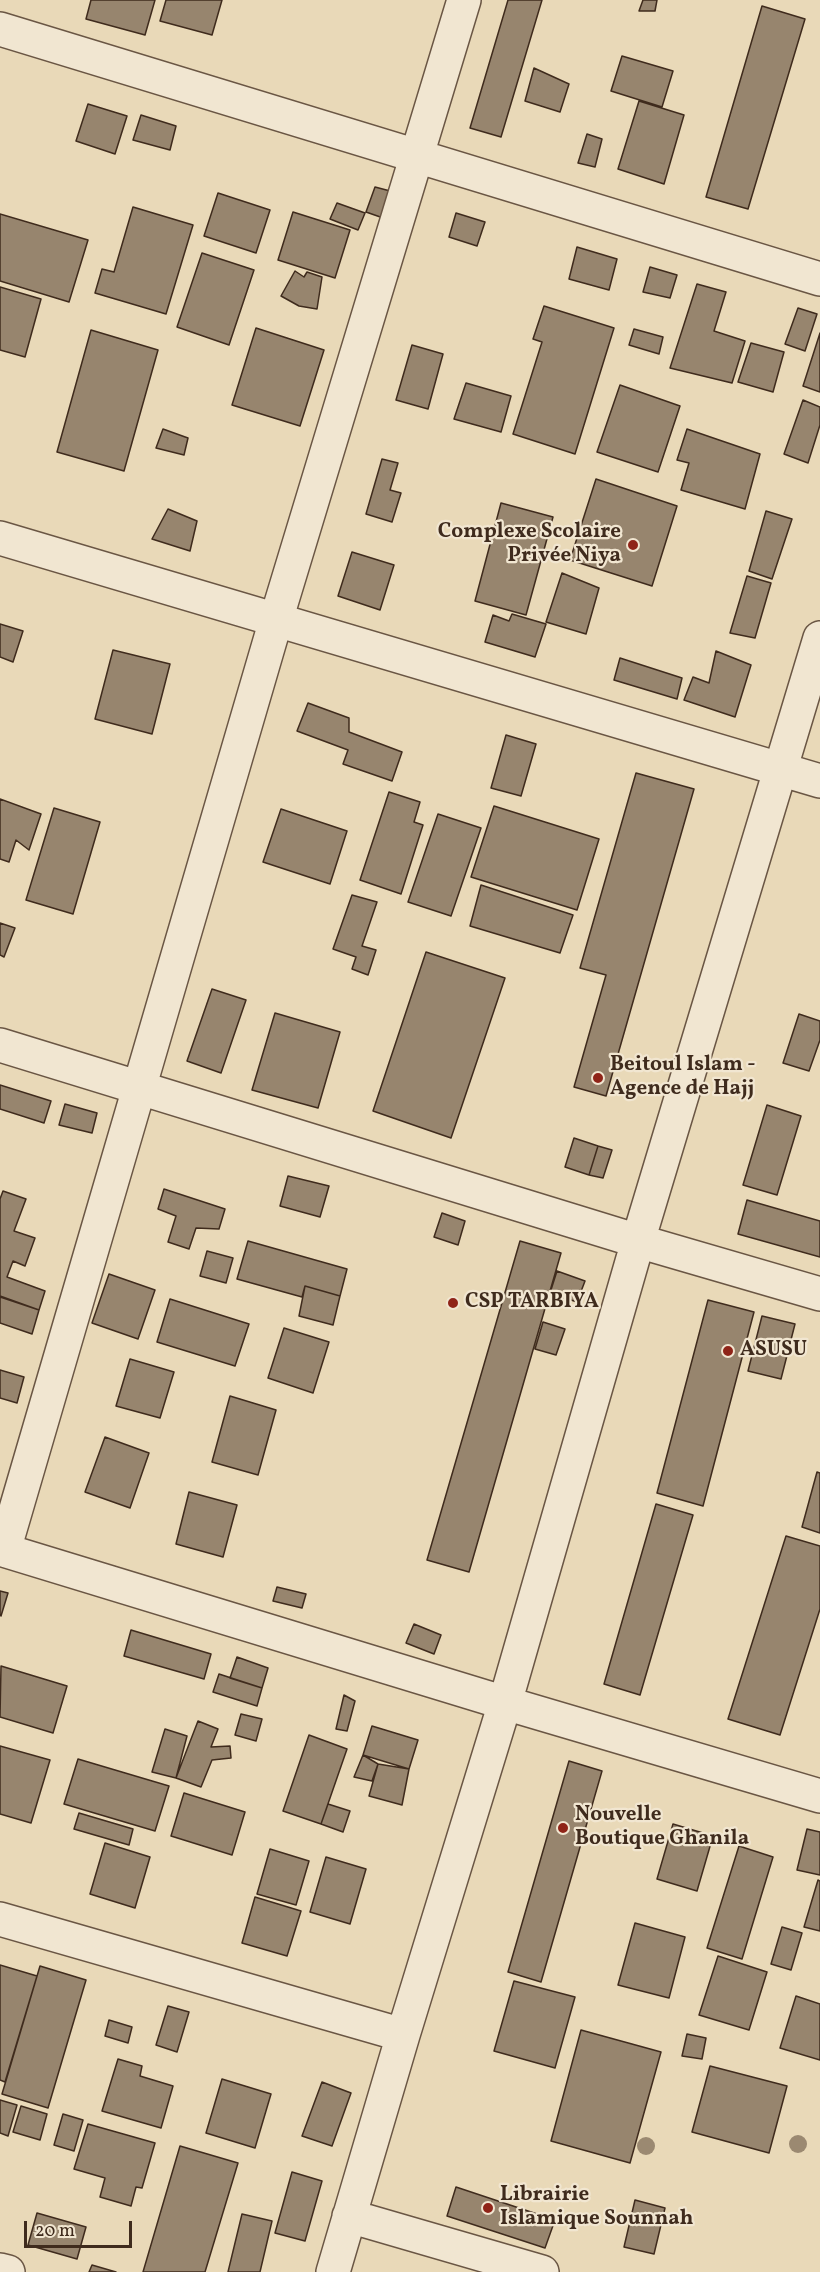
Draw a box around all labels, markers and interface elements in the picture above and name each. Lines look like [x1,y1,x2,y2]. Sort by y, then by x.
place label: Complexe Scolaire Privée Niya [438,520,621,570]
marker: Complexe Scolaire Privée Niya [626,538,640,552]
place label: Beitoul Islam - Agence de Hajj [610,1053,756,1103]
marker: Beitoul Islam - Agence de Hajj [591,1071,605,1085]
place label: CSP TARBIYA [465,1290,599,1316]
marker: CSP TARBIYA [446,1296,460,1310]
place label: ASUSU [740,1338,807,1364]
marker: ASUSU [721,1344,735,1358]
place label: Nouvelle Boutique Ghanila [575,1803,749,1853]
marker: Nouvelle Boutique Ghanila [556,1821,570,1835]
place label: Librairie Islamique Sounnah [500,2183,693,2233]
marker: Librairie Islamique Sounnah [481,2201,495,2215]
scale bar [27,2209,135,2247]
text: 20 m [35,2219,75,2244]

